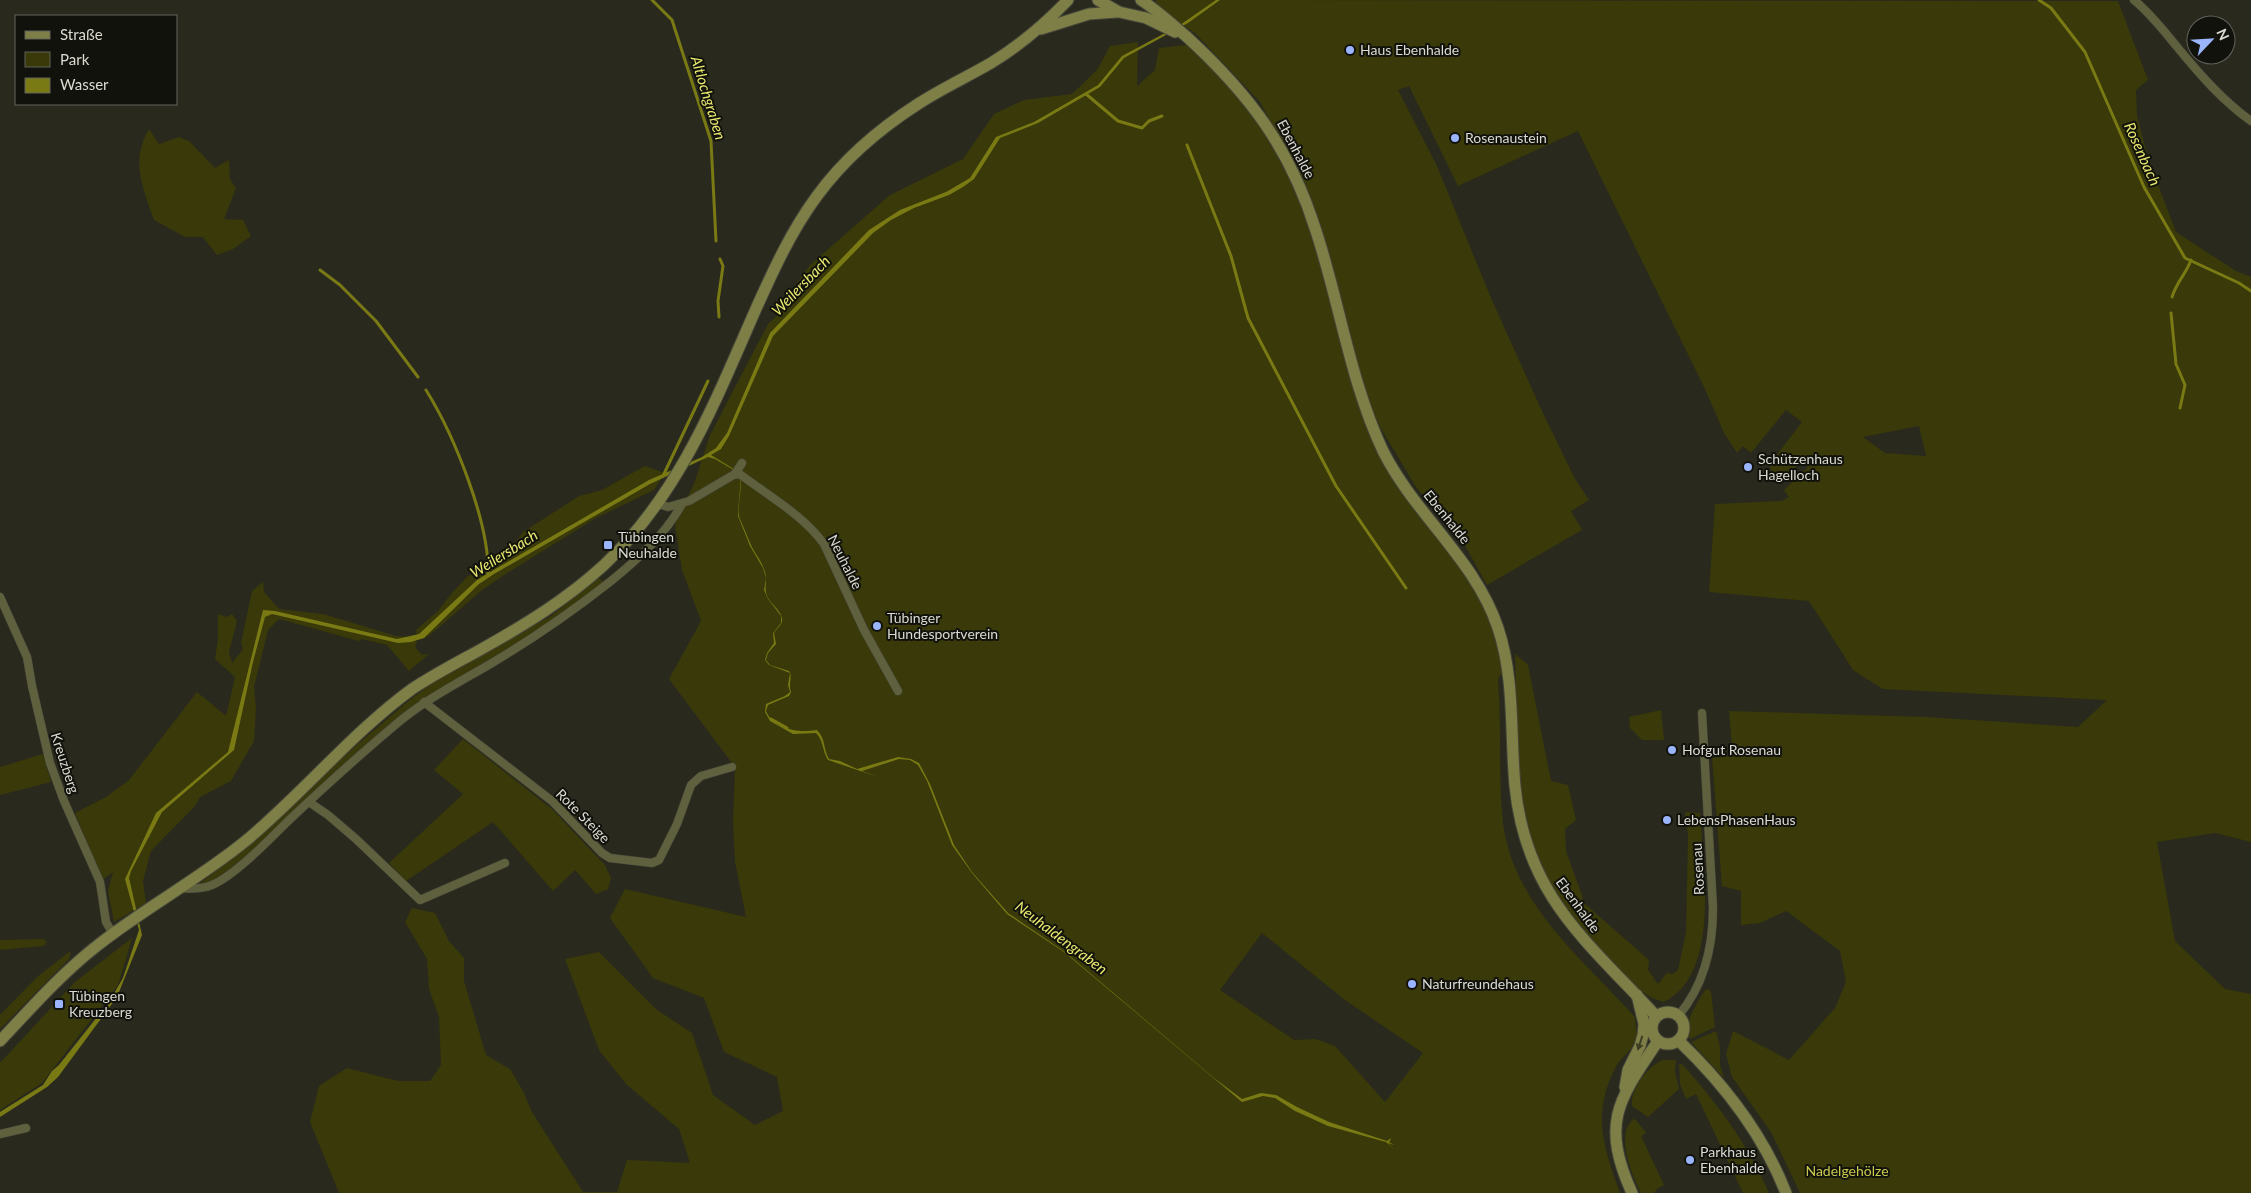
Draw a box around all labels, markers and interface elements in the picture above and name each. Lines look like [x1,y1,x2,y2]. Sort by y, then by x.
legend [15,15,178,105]
north arrow [2186,15,2236,65]
text: Straße [60,25,103,43]
text: N [2213,26,2233,43]
place label: Haus Ebenhalde [1360,41,1459,58]
marker: Haus Ebenhalde [1344,44,1356,56]
text: Park [60,50,90,68]
water label: Altlochgraben [687,53,730,142]
text: Wasser [60,75,109,93]
street label: Ebenhalde [1274,116,1319,181]
water label: Rosenbach [2121,119,2165,188]
place label: Rosenaustein [1465,129,1547,146]
marker: Rosenaustein [1449,132,1461,144]
water label: Weilersbach [767,252,833,319]
place label: Schützenhaus Hagelloch [1758,450,1843,483]
marker: Schützenhaus Hagelloch [1742,461,1754,473]
street label: Ebenhalde [1421,486,1474,547]
water label: Weilersbach [466,525,541,581]
place label: Tübingen Neuhalde [618,528,677,561]
street label: Neuhalde [824,532,866,592]
marker: Tübingen Neuhalde [602,539,614,551]
place label: Tübinger Hundesportverein [887,609,998,642]
marker: Tübinger Hundesportverein [871,620,883,632]
street label: Kreuzberg [48,730,83,795]
place label: Hofgut Rosenau [1682,741,1781,758]
marker: Hofgut Rosenau [1666,744,1678,756]
street label: Rote Steige [553,785,614,846]
place label: LebensPhasenHaus [1677,811,1796,828]
marker: LebensPhasenHaus [1661,814,1673,826]
street label: Rosenau [1688,842,1707,896]
street label: Ebenhalde [1553,874,1604,936]
water label: Neuhaldengraben [1012,897,1111,978]
place label: Naturfreundehaus [1422,975,1534,992]
marker: Naturfreundehaus [1406,978,1418,990]
place label: Tübingen Kreuzberg [69,987,132,1020]
marker: Tübingen Kreuzberg [53,998,65,1010]
one-way arrow [1636,1035,1644,1050]
place label: Parkhaus Ebenhalde [1700,1143,1764,1176]
marker: Parkhaus Ebenhalde [1684,1154,1696,1166]
park label: Nadelgehölze [1805,1162,1889,1179]

